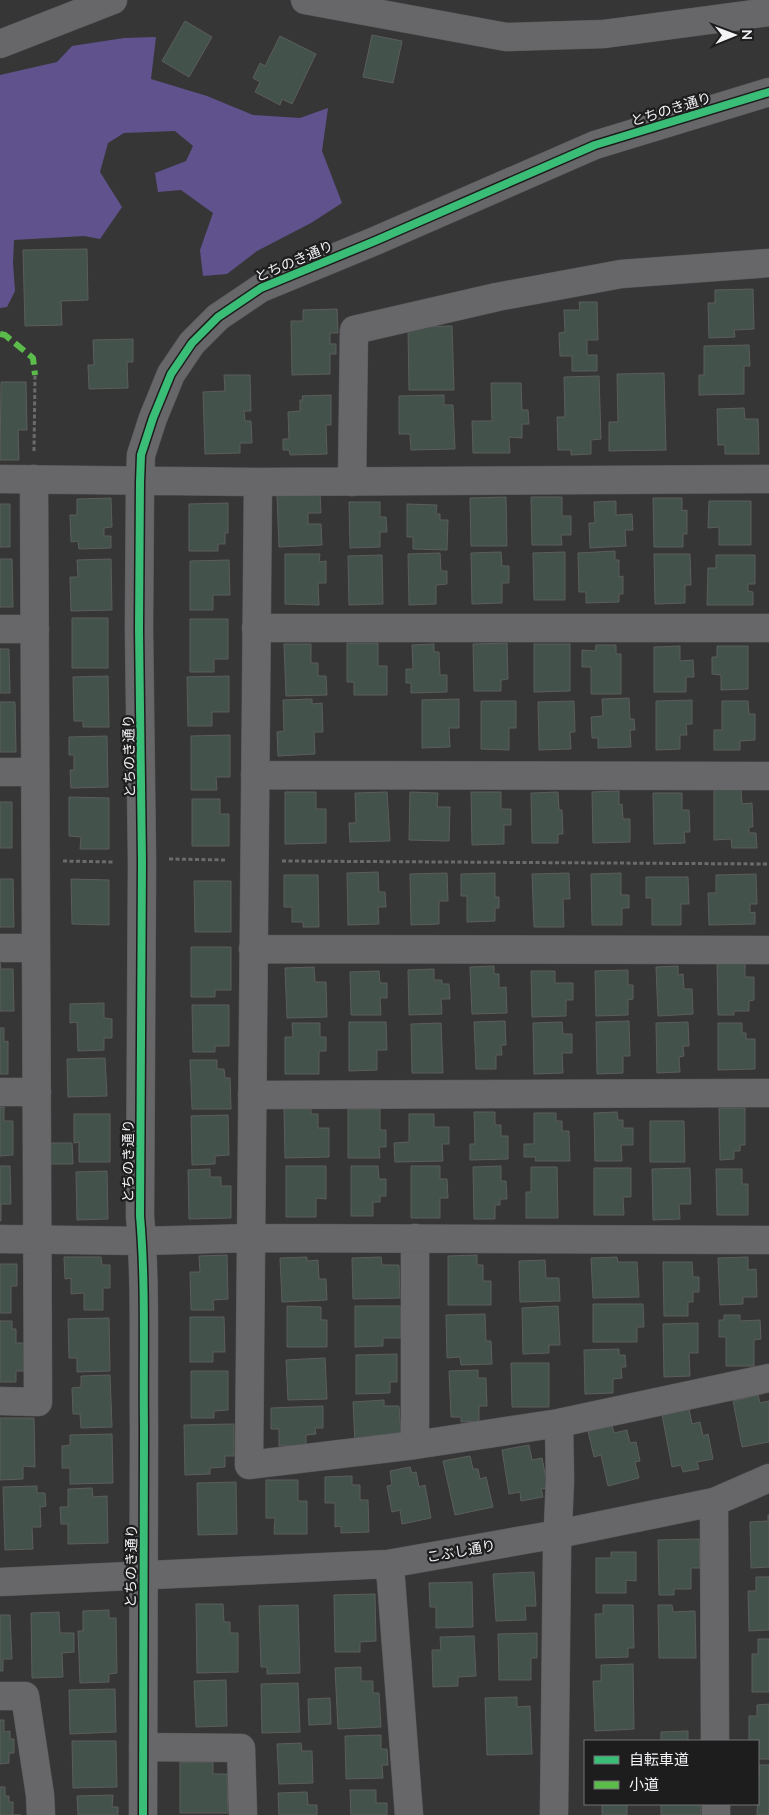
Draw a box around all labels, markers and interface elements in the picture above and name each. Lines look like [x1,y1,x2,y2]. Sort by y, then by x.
north arrow [709,10,759,60]
text: N [738,29,756,40]
street label: とちのき通り [628,88,714,130]
street label: とちのき通り [252,236,336,286]
street label: とちのき通り [119,714,139,798]
street label: とちのき通り [119,1119,137,1203]
street label: とちのき通り [121,1524,141,1608]
street label: こぶし通り [425,1536,497,1566]
legend [584,1740,759,1805]
text: 自転車道 [629,1750,689,1769]
text: 小道 [629,1775,659,1794]

